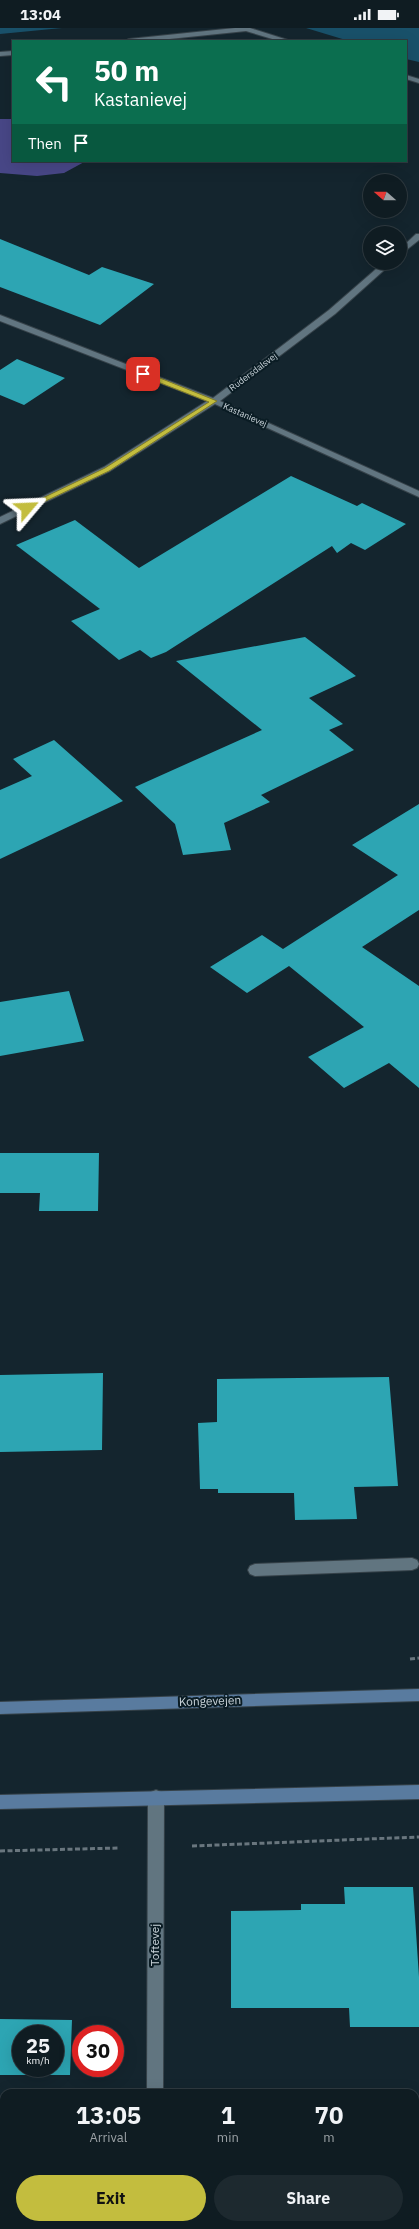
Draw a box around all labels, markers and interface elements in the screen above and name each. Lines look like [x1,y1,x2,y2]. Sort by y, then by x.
text: 13:04 [20,5,61,24]
text: 50 m [94,52,159,89]
icon: left [28,56,80,108]
text: Kastanievej [94,88,187,111]
icon: arrive [70,132,92,154]
text: Then [28,134,62,153]
north arrow [363,174,407,218]
map controls [363,174,407,270]
button: layers [363,226,407,270]
street label: Rudersdalsvej [227,350,279,393]
pin [126,357,160,391]
icon: arrive [132,363,154,385]
street label: Kastanievej [222,400,269,429]
position arrow [6,487,48,529]
street label: Kongevejen [179,1692,241,1709]
street label: Toftevej [147,1924,162,1966]
speed limit sign: 30 [72,2025,124,2077]
text: 25 [26,2032,50,2059]
text: km/h [26,2054,50,2067]
text: 13:05 [76,2099,141,2131]
text: 1 [221,2099,235,2131]
text: 70 [314,2099,343,2131]
text: Arrival [89,2129,127,2146]
text: min [217,2129,239,2146]
text: m [323,2129,335,2146]
button: Exit [16,2175,206,2221]
button: Share [214,2175,403,2221]

